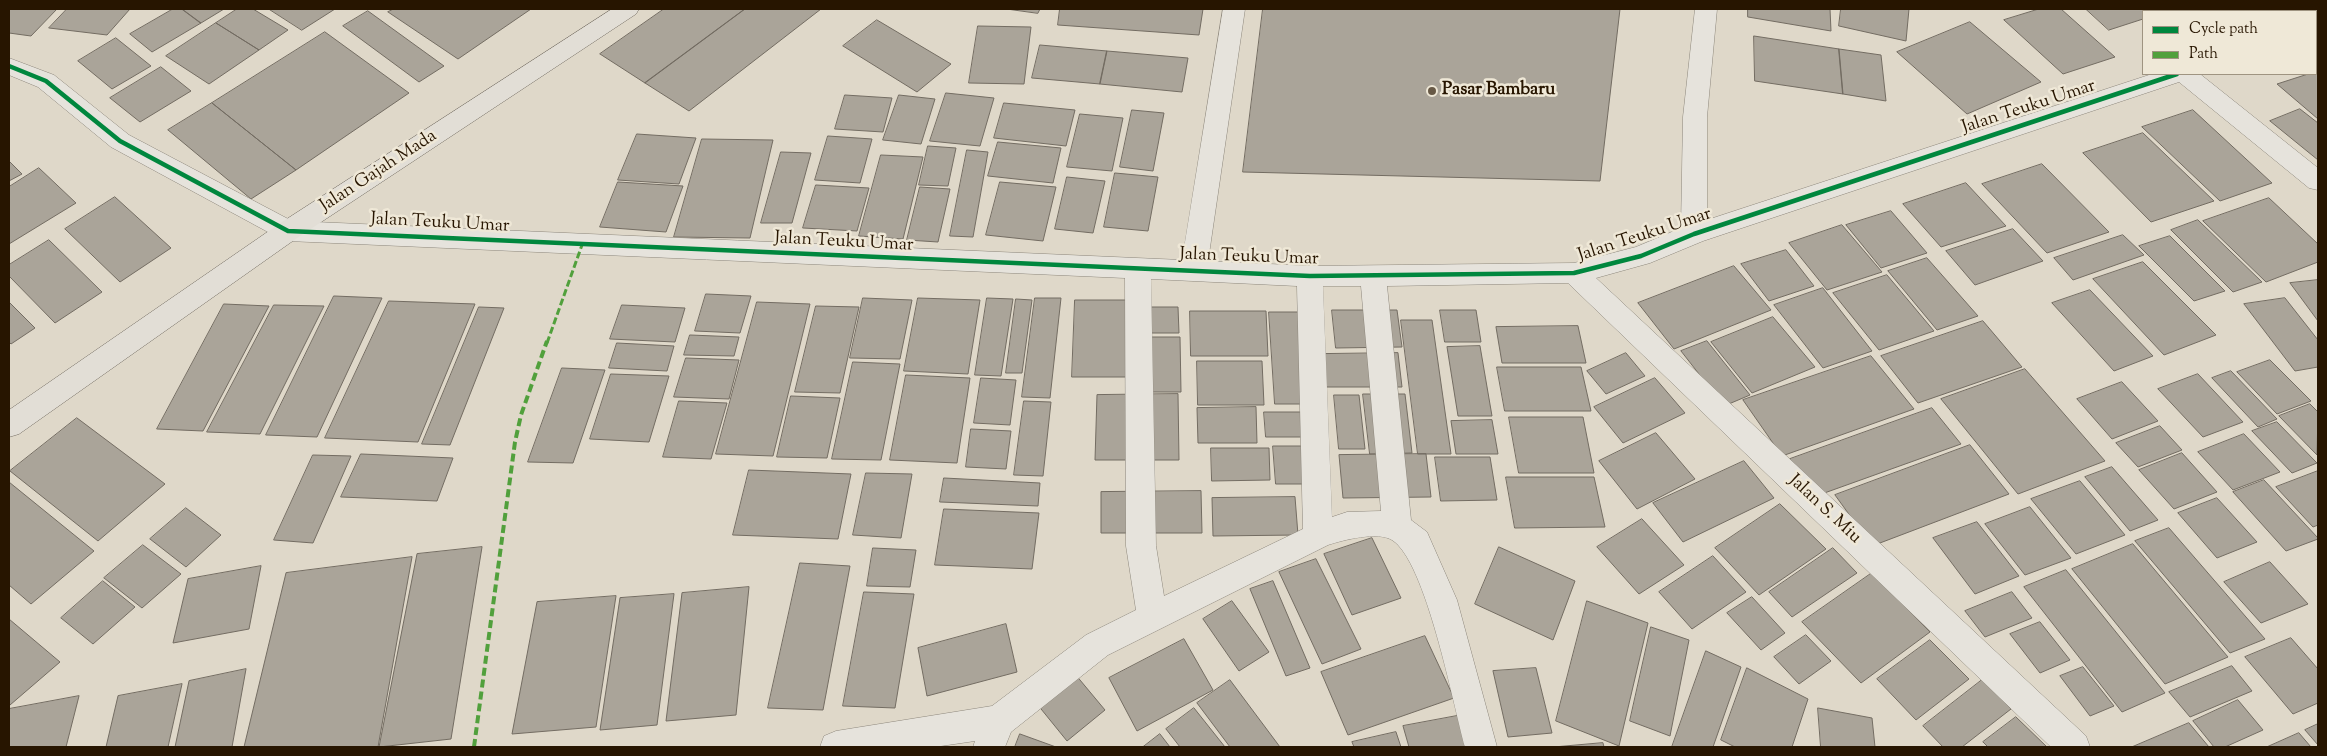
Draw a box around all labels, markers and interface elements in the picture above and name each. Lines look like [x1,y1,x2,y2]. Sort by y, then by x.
legend [2142,10,2317,75]
text: Cycle path [2189,19,2258,40]
text: Path [2189,44,2218,65]
street label: Jalan Teuku Umar [1959,76,2099,140]
place label: Pasar Bambaru [1442,80,1555,102]
marker: Pasar Bambaru [1426,85,1438,97]
street label: Jalan Gajah Mada [317,126,441,218]
street label: Jalan Teuku Umar [1575,204,1715,268]
street label: Jalan Teuku Umar [370,210,510,238]
street label: Jalan Teuku Umar [774,229,914,257]
street label: Jalan Teuku Umar [1179,245,1319,271]
street label: Jalan S. Miu [1783,471,1865,549]

